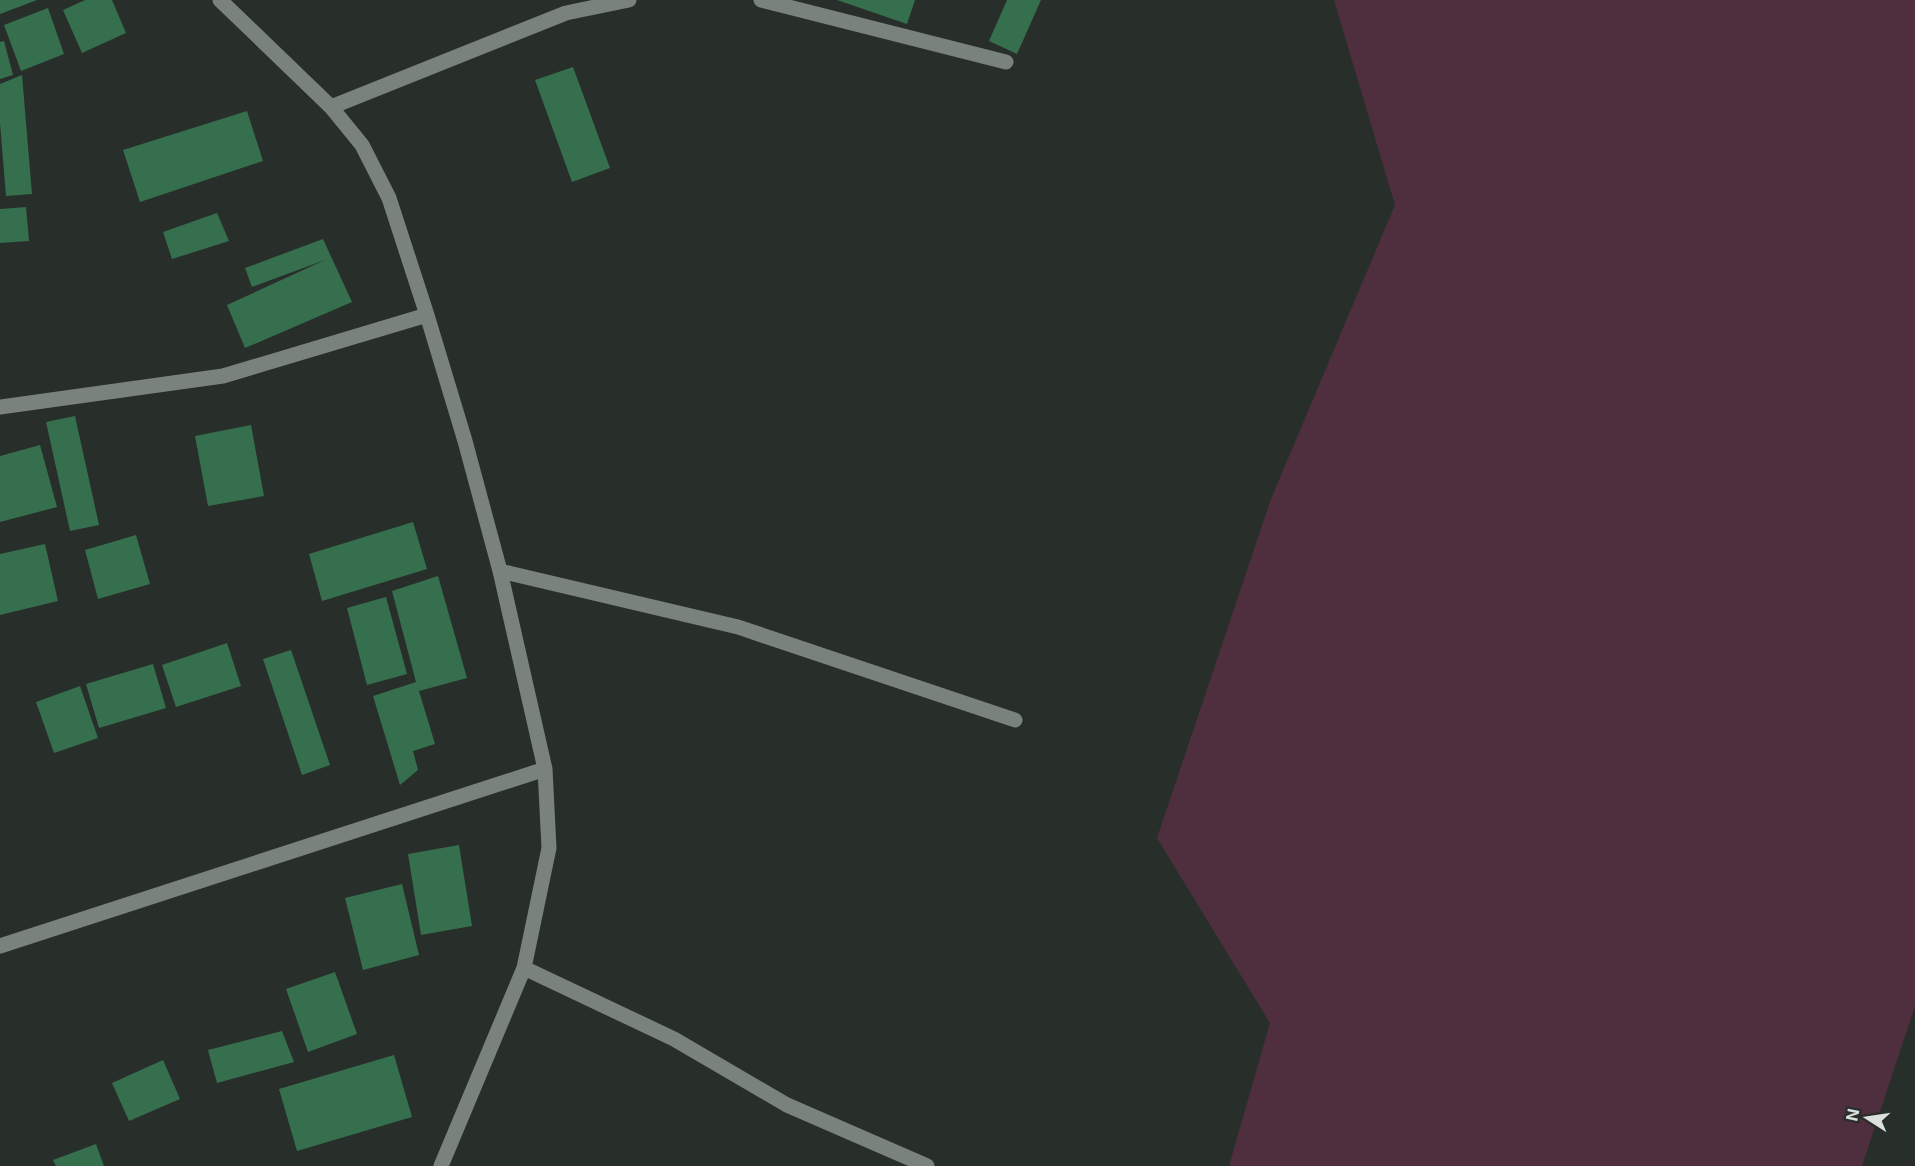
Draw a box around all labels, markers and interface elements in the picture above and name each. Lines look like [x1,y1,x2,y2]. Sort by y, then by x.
north arrow [1837,1088,1897,1148]
text: N [1841,1107,1863,1123]

